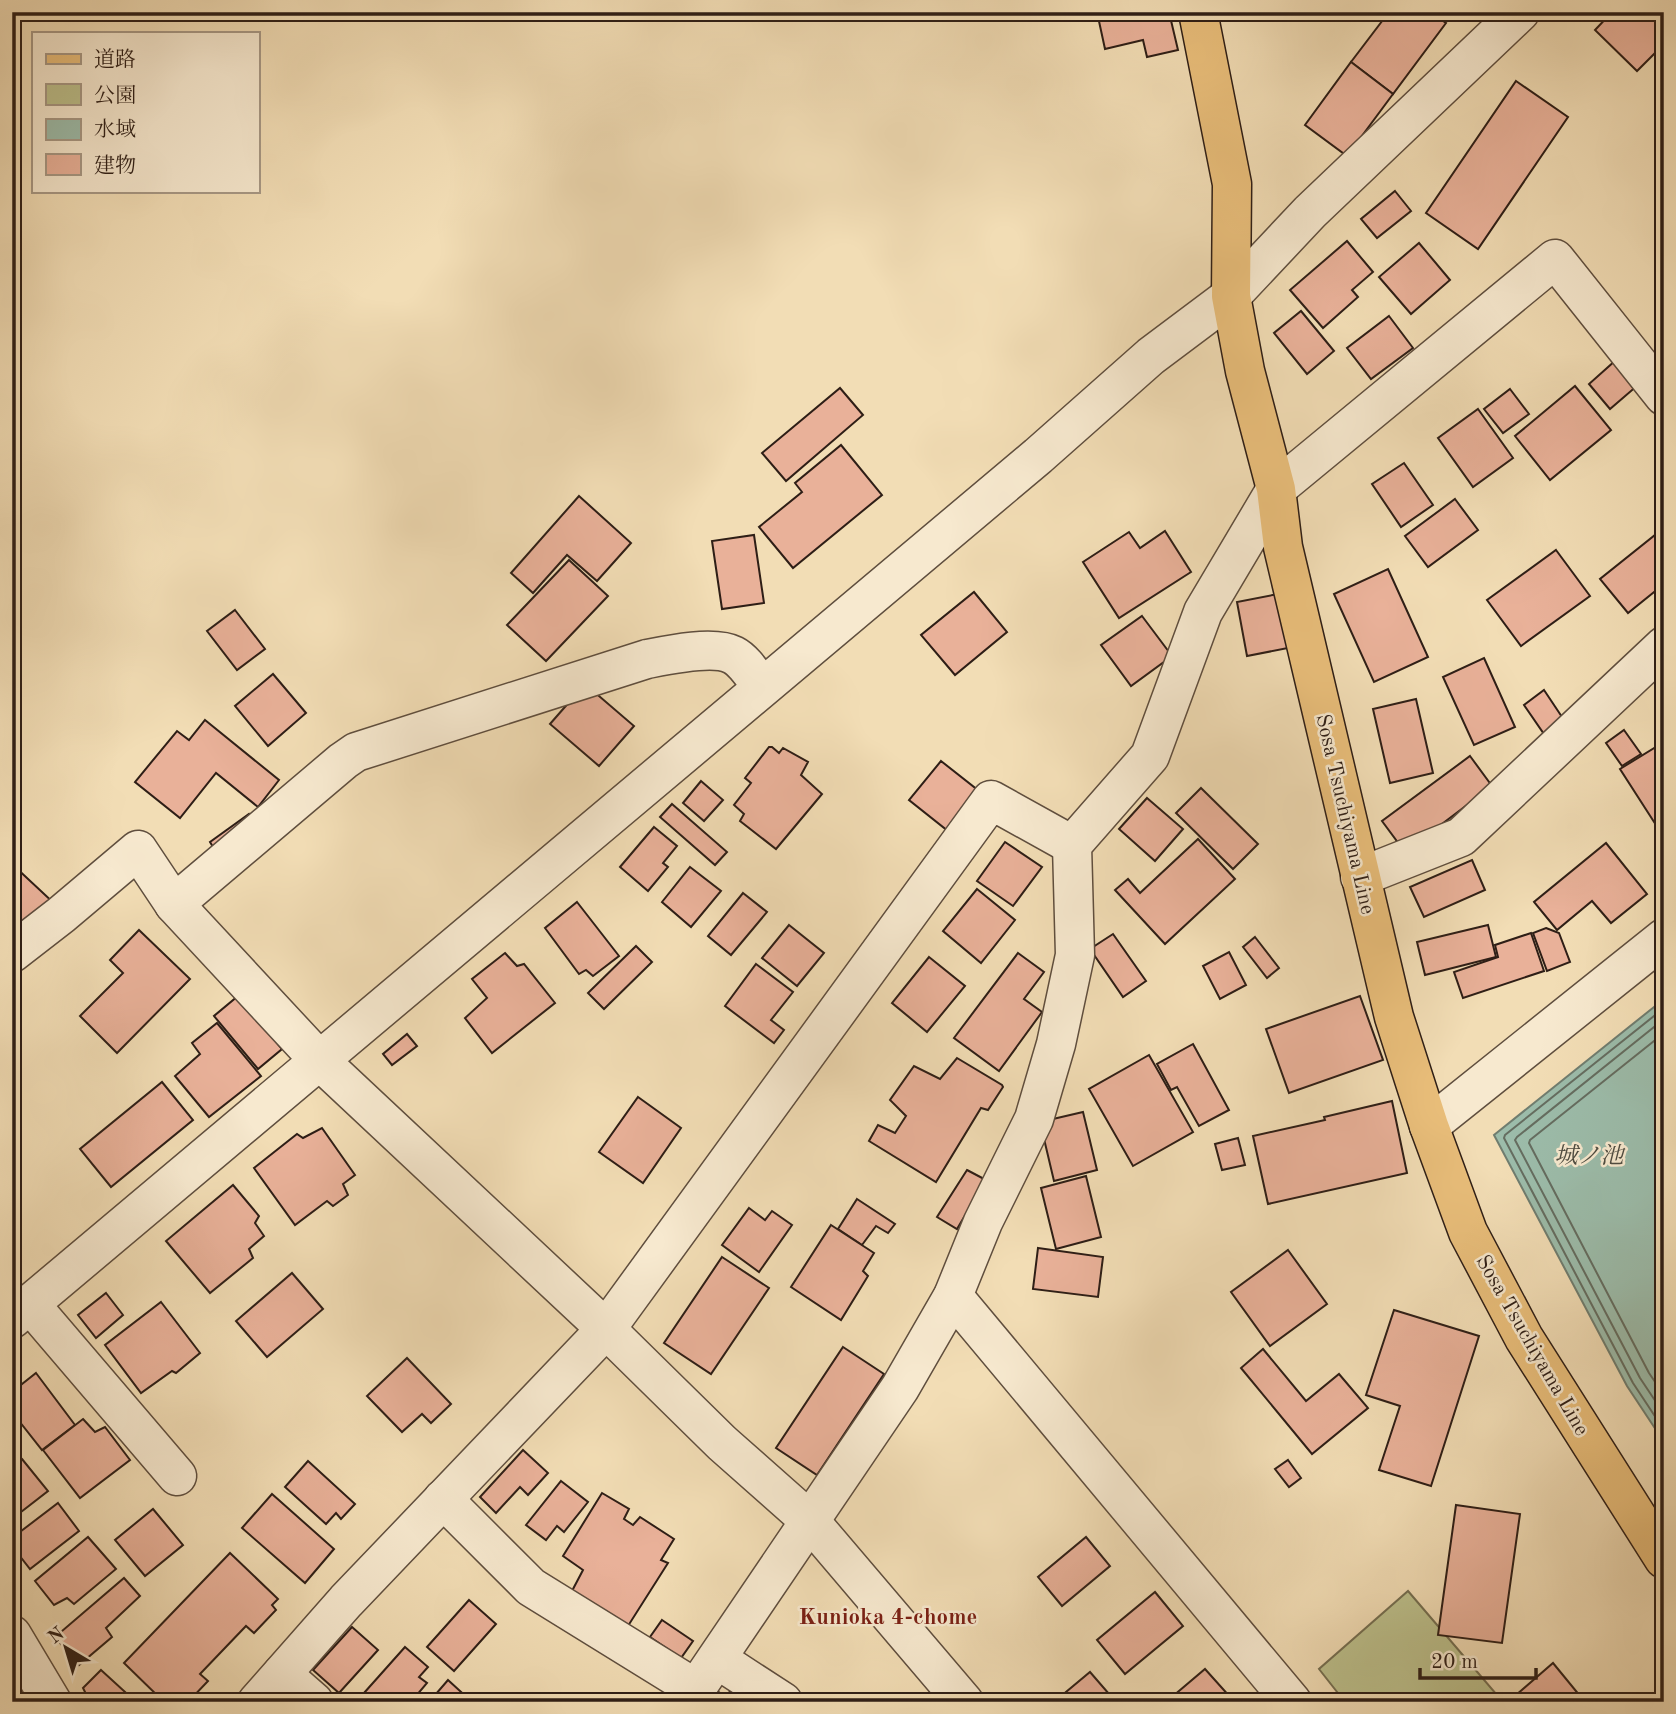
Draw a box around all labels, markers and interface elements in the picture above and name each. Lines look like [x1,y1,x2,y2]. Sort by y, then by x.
legend [32,32,259,192]
text: 道路 [94,48,136,71]
text: 公園 [94,84,136,107]
text: 水域 [94,118,136,141]
text: 建物 [94,154,136,177]
street label: Sosa Tsuchiyama Line [1311,712,1378,917]
water label: 城ノ池 [1555,1143,1627,1168]
street label: Sosa Tsuchiyama Line [1471,1252,1592,1440]
district label: Kunioka 4-chome [799,1606,977,1629]
north arrow [32,1612,102,1682]
text: N [45,1624,69,1649]
scale bar [1420,1637,1536,1681]
text: 20 m [1431,1652,1478,1673]

